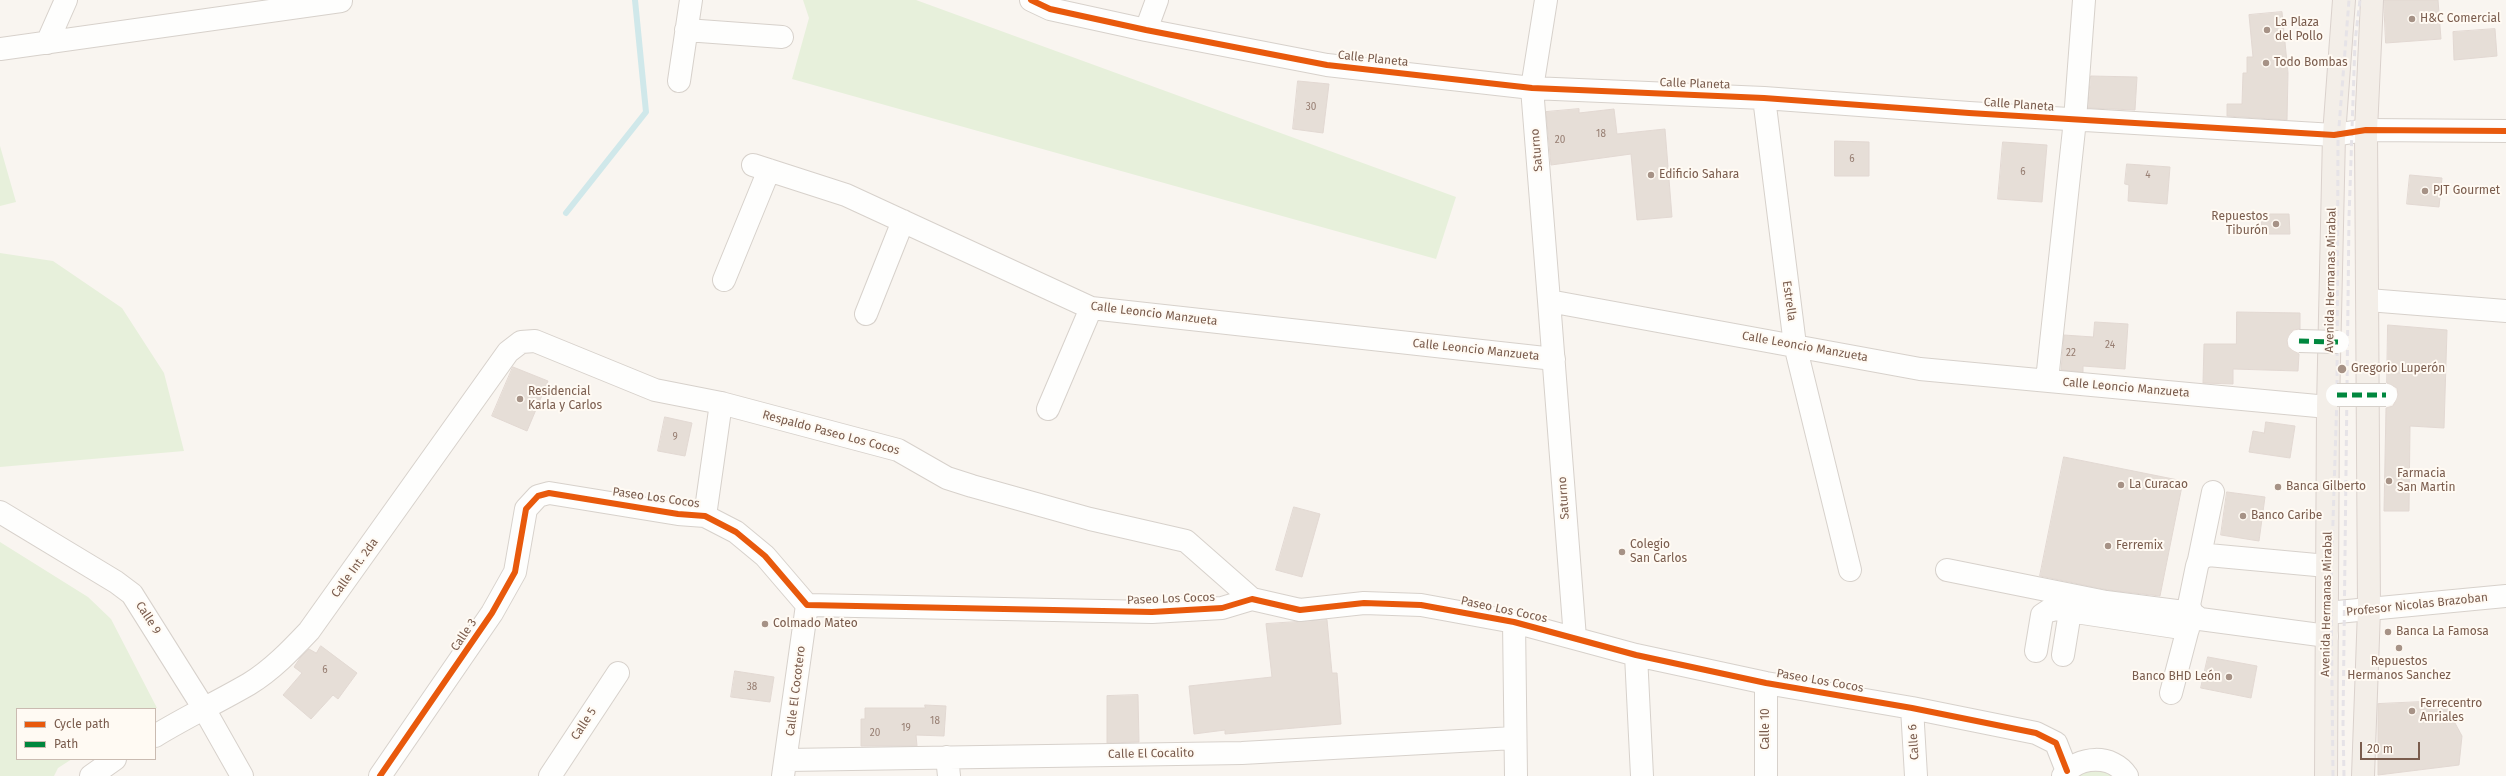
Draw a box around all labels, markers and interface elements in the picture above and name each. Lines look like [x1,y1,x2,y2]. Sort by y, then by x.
place label: H&C Comercial [2420,12,2500,26]
marker: H&C Comercial [2407,14,2417,24]
place label: La Plaza del Pollo [2275,16,2323,44]
marker: La Plaza del Pollo [2262,25,2272,35]
street label: Calle Planeta [1337,48,1409,70]
place label: Todo Bombas [2274,56,2348,70]
marker: Todo Bombas [2261,58,2271,68]
street label: Calle Planeta [1659,76,1731,92]
street label: Calle Planeta [1983,95,2055,115]
house number: 30 [1306,101,1316,113]
street label: Saturno [1528,128,1546,172]
house number: 18 [1596,128,1606,140]
house number: 20 [1555,134,1565,146]
house number: 6 [1849,153,1855,165]
house number: 6 [2020,166,2026,178]
place label: Edificio Sahara [1659,168,1739,182]
house number: 4 [2145,169,2151,181]
marker: Edificio Sahara [1646,170,1656,180]
place label: PJT Gourmet [2433,184,2500,198]
marker: PJT Gourmet [2420,186,2430,196]
street label: Avenida Hermanas Mirabal [2323,207,2339,353]
place label: Repuestos Tiburón [2211,210,2268,238]
marker: Repuestos Tiburón [2271,219,2281,229]
street label: Estrella [1779,280,1799,322]
street label: Calle Leoncio Manzueta [1090,299,1218,329]
street label: Calle Leoncio Manzueta [1741,329,1869,365]
street label: Calle Leoncio Manzueta [1412,336,1540,364]
house number: 24 [2105,339,2115,351]
house number: 22 [2066,347,2076,359]
place label: Gregorio Luperón [2351,362,2445,376]
marker: Gregorio Luperón [2336,363,2348,375]
street label: Calle Leoncio Manzueta [2062,375,2190,401]
place label: Residencial Karla y Carlos [528,385,602,413]
marker: Residencial Karla y Carlos [515,394,525,404]
street label: Respaldo Paseo Los Cocos [761,408,901,458]
house number: 9 [672,431,678,443]
place label: Farmacia San Martin [2397,467,2456,495]
street label: Saturno [1555,476,1573,520]
marker: Farmacia San Martin [2384,476,2394,486]
place label: La Curacao [2129,478,2188,492]
marker: La Curacao [2116,480,2126,490]
place label: Banca Gilberto [2286,480,2366,494]
marker: Banca Gilberto [2273,482,2283,492]
street label: Paseo Los Cocos [611,485,701,511]
place label: Banco Caribe [2251,509,2322,523]
marker: Banco Caribe [2238,511,2248,521]
street label: Avenida Hermanas Mirabal [2319,531,2335,677]
street label: Calle Int. 2da [329,535,381,601]
place label: Colegio San Carlos [1630,538,1687,566]
place label: Ferremix [2116,539,2163,553]
marker: Ferremix [2103,541,2113,551]
marker: Colegio San Carlos [1617,547,1627,557]
street label: Paseo Los Cocos [1127,590,1215,608]
street label: Profesor Nicolas Brazoban [2345,590,2489,620]
street label: Paseo Los Cocos [1459,594,1549,626]
street label: Calle 9 [132,599,164,637]
street label: Calle 3 [448,616,480,654]
place label: Colmado Mateo [773,617,858,631]
marker: Colmado Mateo [760,619,770,629]
place label: Banca La Famosa [2396,625,2489,639]
marker: Banca La Famosa [2383,627,2393,637]
marker: Repuestos Hermanos Sanchez [2394,643,2404,653]
street label: Calle El Cocotero [783,645,809,737]
place label: Repuestos Hermanos Sanchez [2347,655,2451,683]
house number: 6 [322,664,328,676]
street label: Paseo Los Cocos [1775,666,1865,696]
place label: Banco BHD León [2132,670,2221,684]
marker: Banco BHD León [2224,672,2234,682]
house number: 38 [747,681,757,693]
place label: Ferrecentro Anriales [2420,697,2482,725]
street label: Calle 5 [568,705,600,743]
marker: Ferrecentro Anriales [2407,706,2417,716]
legend [16,708,156,760]
street label: Calle 10 [1759,708,1773,750]
house number: 18 [930,715,940,727]
text: Cycle path [54,717,110,731]
house number: 19 [901,722,911,734]
street label: Calle 6 [1906,723,1922,761]
house number: 20 [870,727,880,739]
scale bar [2362,734,2422,760]
text: Path [54,737,78,751]
text: 20 m [2367,742,2393,756]
street label: Calle El Cocalito [1108,746,1194,762]

